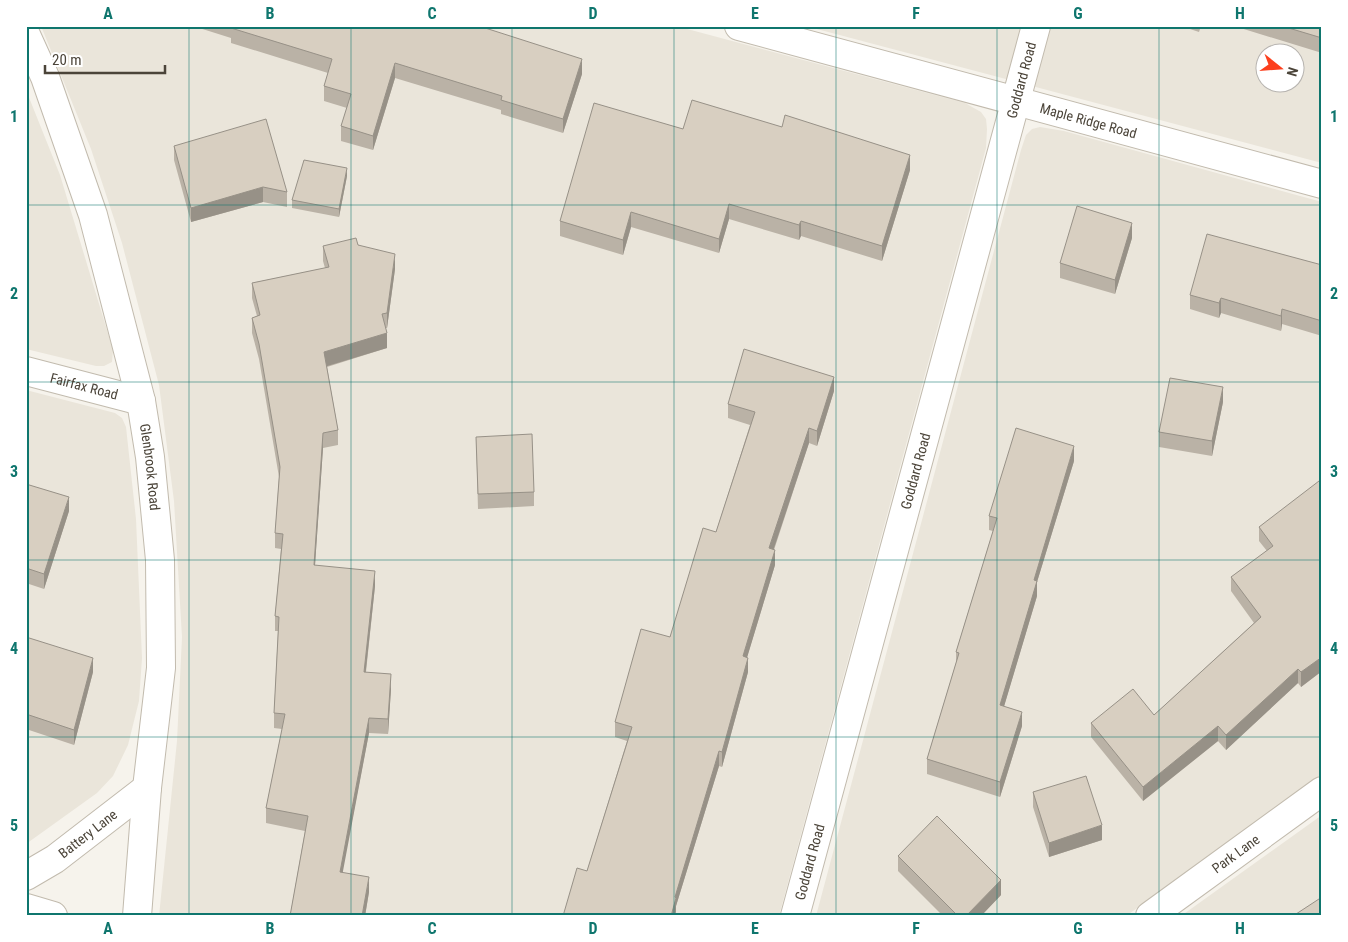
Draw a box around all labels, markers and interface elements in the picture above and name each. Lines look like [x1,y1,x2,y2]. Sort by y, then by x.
text: A [103,4,113,23]
text: B [266,4,275,23]
text: C [427,4,437,23]
text: D [588,4,598,23]
text: E [751,4,759,23]
text: F [912,4,920,23]
text: G [1073,4,1083,23]
text: H [1235,4,1245,23]
street label: Goddard Road [1003,40,1039,120]
scale bar [45,42,165,74]
north arrow [1256,42,1306,92]
text: 20 m [52,51,82,69]
text: N [1284,65,1301,78]
street label: Maple Ridge Road [1038,100,1139,141]
text: 1 [10,107,18,126]
text: 1 [1330,107,1338,126]
text: 2 [10,284,18,303]
text: 2 [1330,284,1338,303]
street label: Fairfax Road [48,370,120,403]
street label: Glenbrook Road [137,422,163,511]
street label: Goddard Road [898,431,933,511]
text: 3 [10,462,18,481]
text: 3 [1330,462,1338,481]
text: 4 [10,639,18,658]
text: 4 [1330,639,1338,658]
street label: Battery Lane [55,806,120,861]
text: 5 [10,816,18,835]
text: 5 [1330,816,1338,835]
street label: Goddard Road [792,822,828,902]
street label: Park Lane [1209,831,1263,876]
text: A [103,919,113,938]
text: B [266,919,275,938]
text: C [427,919,437,938]
text: D [588,919,598,938]
text: E [751,919,759,938]
text: F [912,919,920,938]
text: G [1073,919,1083,938]
text: H [1235,919,1245,938]

